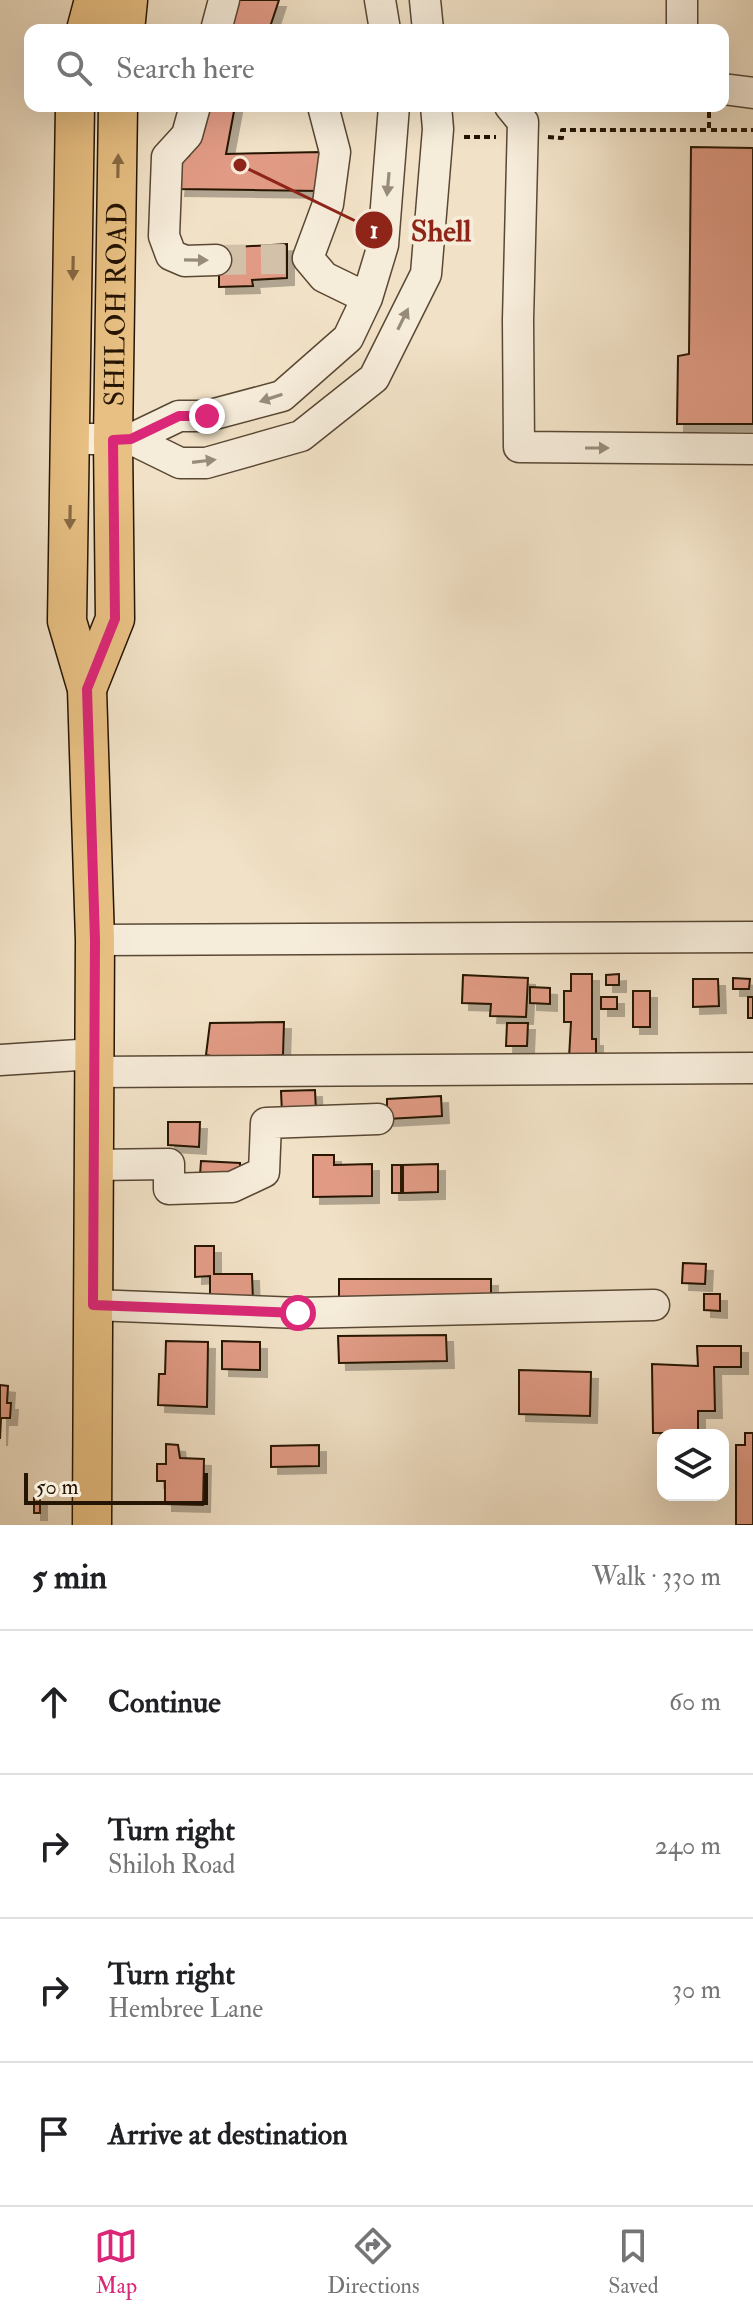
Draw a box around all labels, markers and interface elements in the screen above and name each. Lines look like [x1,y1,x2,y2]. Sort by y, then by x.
search box [24,24,729,112]
icon: search [52,46,96,90]
text: Search here [116,50,255,87]
one-way arrow [111,153,124,178]
one-way arrow [381,172,394,197]
street label: SHILOH ROAD [98,202,136,407]
callout: Shell [354,203,487,257]
text: Shell [411,213,471,250]
text: 1 [370,215,378,246]
one-way arrow [184,254,209,266]
one-way arrow [67,256,79,281]
one-way arrow [397,307,410,330]
one-way arrow [259,392,283,405]
route end [189,398,225,434]
one-way arrow [585,442,610,454]
one-way arrow [192,454,217,467]
one-way arrow [63,505,76,530]
route start [280,1295,316,1331]
map controls [657,1429,729,1501]
button: layers [657,1429,729,1501]
scale bar [24,1469,208,1505]
text: 50 m [36,1473,78,1501]
text: 5 min [32,1556,107,1599]
text: Walk · 330 m [592,1561,721,1593]
icon: ahead [32,1680,76,1724]
text: Continue [108,1684,221,1721]
text: 60 m [669,1686,721,1718]
text: Turn right [108,1812,235,1849]
icon: right [32,1824,76,1868]
text: 240 m [655,1830,721,1862]
text: Shiloh Road [108,1849,235,1881]
text: Turn right [108,1956,235,1993]
icon: right [32,1968,76,2012]
text: 30 m [672,1974,721,2006]
text: Hembree Lane [108,1993,263,2025]
icon: arrive [32,2112,76,2156]
text: Arrive at destination [108,2116,348,2153]
tab: Map [94,2224,138,2300]
tab: Directions [327,2224,420,2300]
tab: Saved [608,2224,659,2300]

